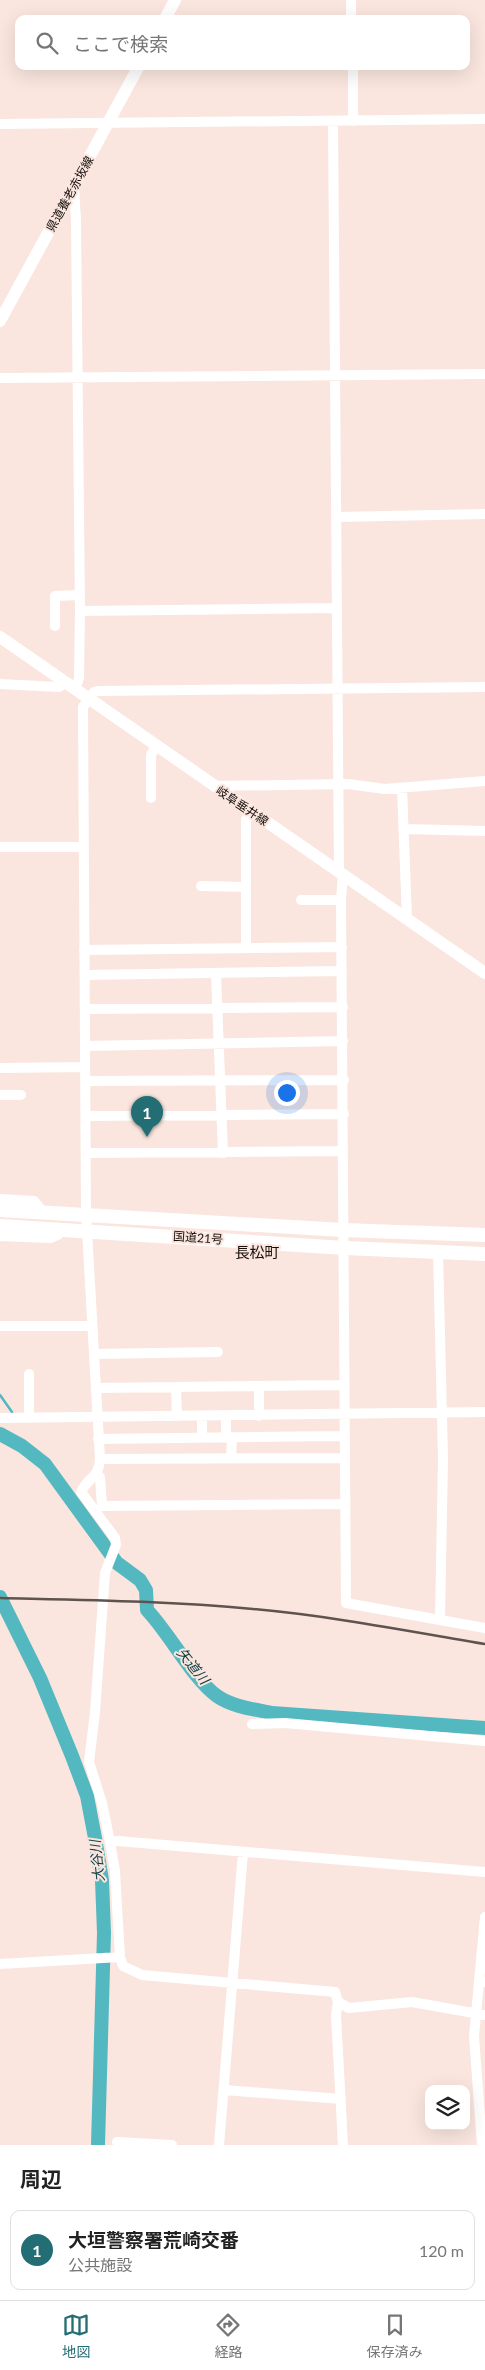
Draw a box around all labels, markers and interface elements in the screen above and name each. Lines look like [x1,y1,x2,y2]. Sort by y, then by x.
search box [15,15,470,70]
icon: search [33,29,61,57]
text: ここで検索 [73,32,168,55]
street label: 県道養老赤坂線 [43,153,96,234]
street label: 岐阜垂井線 [213,783,271,829]
your location [274,1080,300,1106]
pin: 1 [131,1096,163,1137]
street label: 国道21号 [173,1228,223,1247]
district label: 長松町 [234,1243,280,1261]
water label: 矢道川 [174,1644,214,1689]
water label: 大谷川 [86,1837,107,1883]
map controls [425,2085,470,2130]
button: layers [425,2085,470,2130]
text: 周辺 [20,2166,62,2191]
text: 大垣警察署荒崎交番 [68,2228,239,2251]
text: 1 [32,2241,42,2260]
text: 120 m [419,2241,464,2260]
text: 公共施設 [68,2255,132,2274]
tab: 地図 [62,2311,90,2361]
tab: 経路 [214,2311,242,2361]
tab: 保存済み [367,2311,423,2361]

